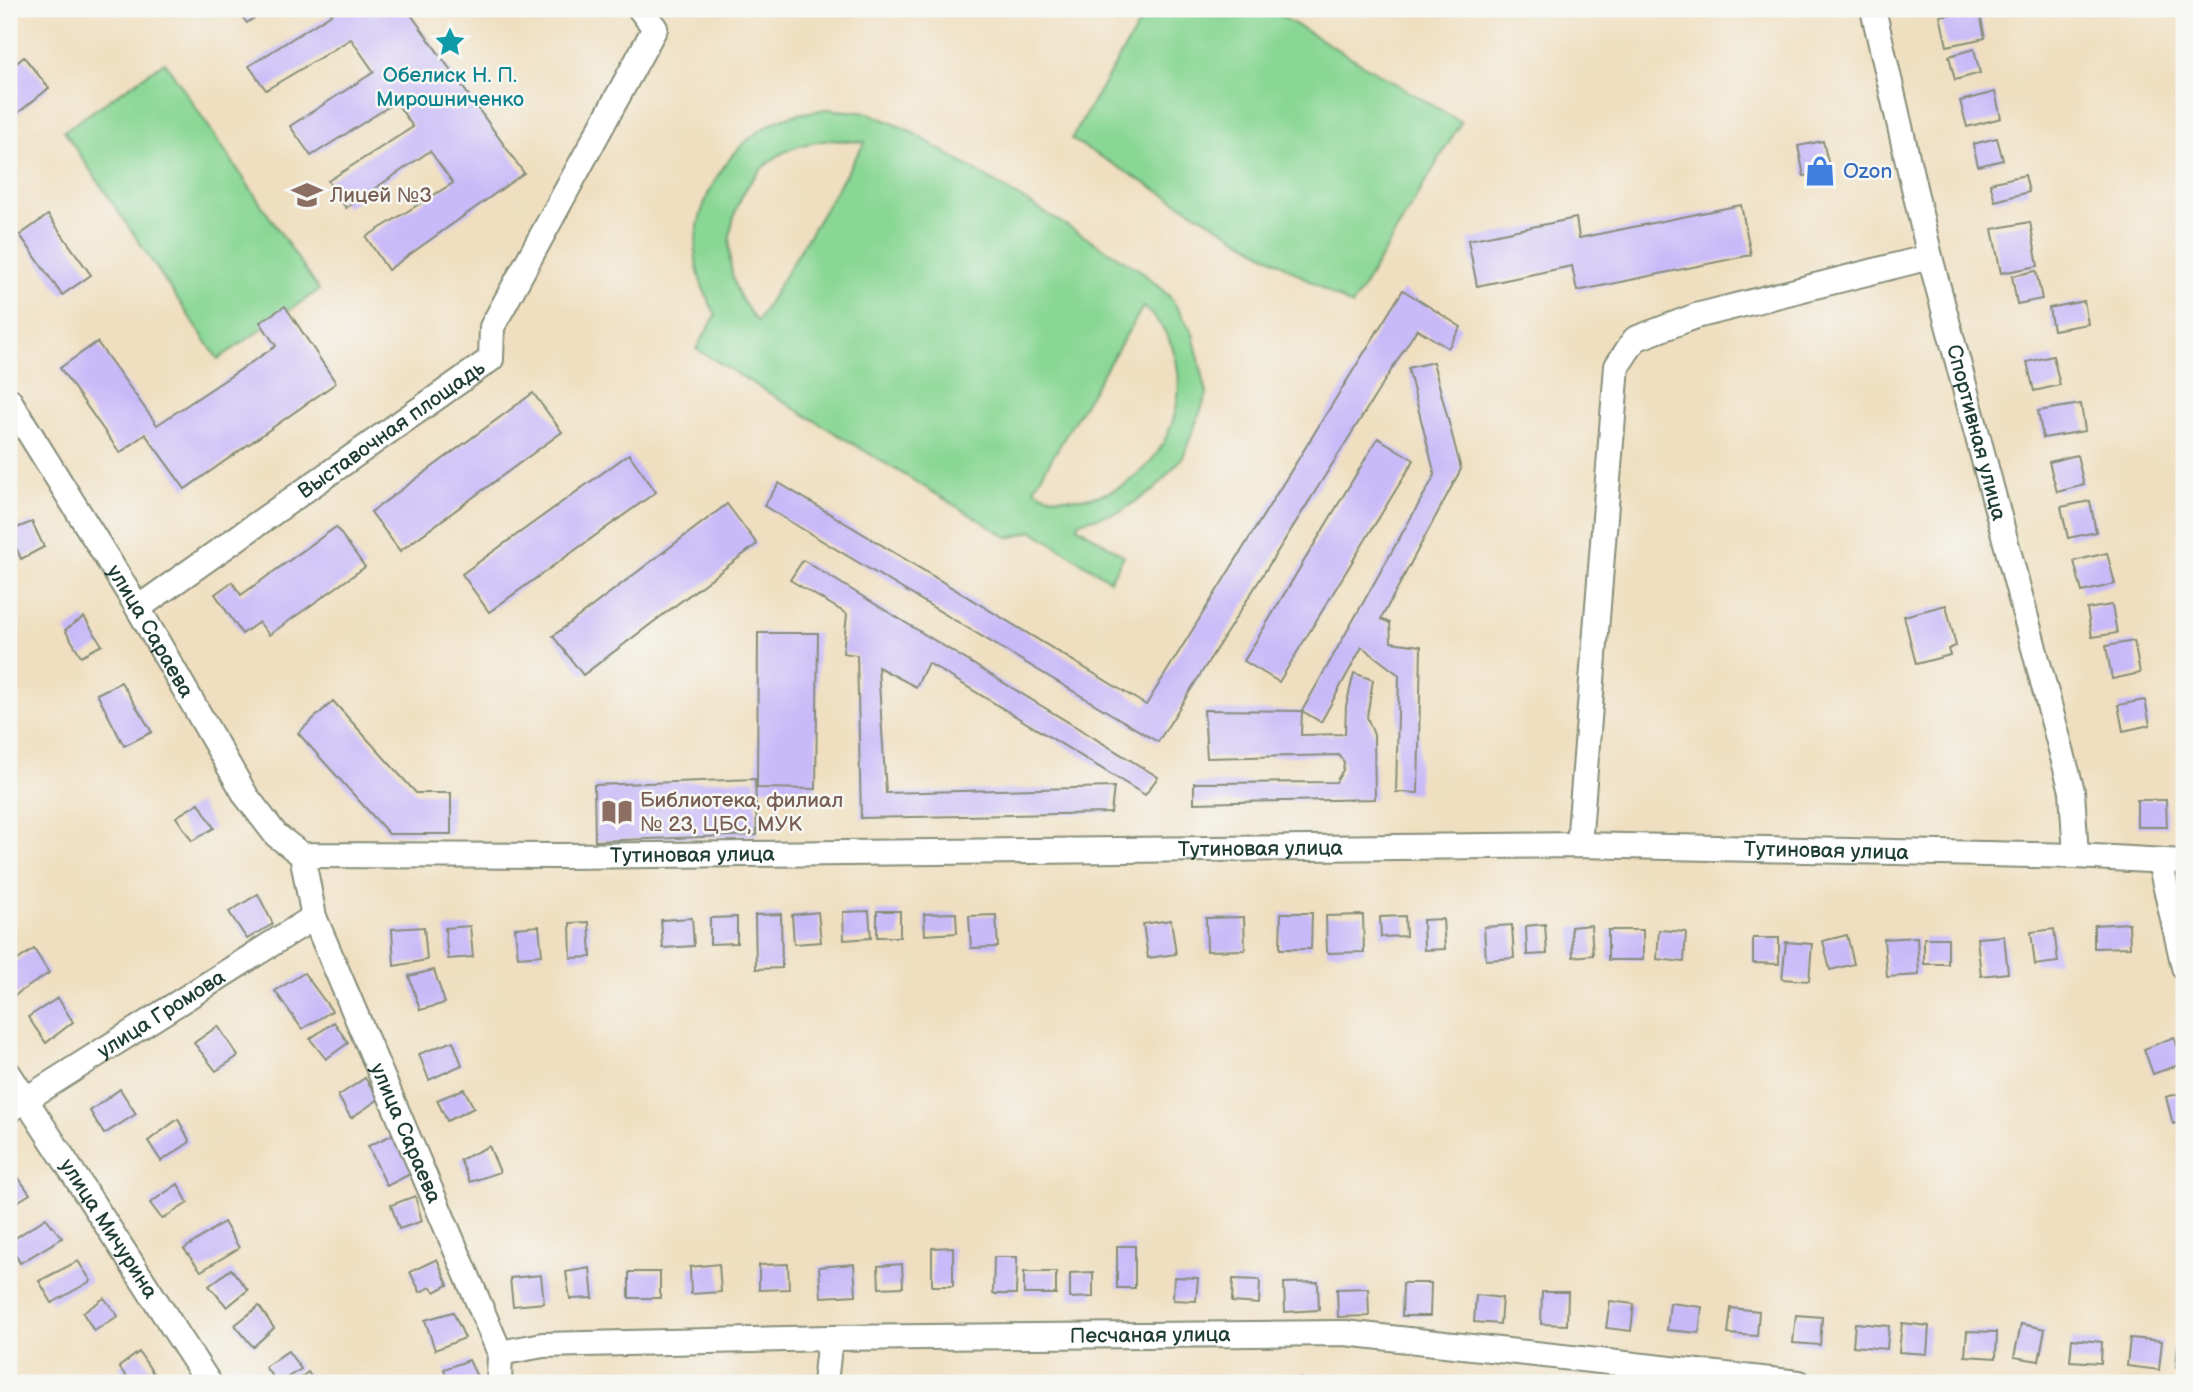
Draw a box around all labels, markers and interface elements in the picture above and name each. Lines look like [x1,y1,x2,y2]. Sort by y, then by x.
place icon: Обелиск Н. П. Мирошниченко [433,25,467,59]
place label: Обелиск Н. П. Мирошниченко [376,63,524,112]
shop icon: Ozon [1803,154,1837,188]
place label: Ozon [1843,159,1892,184]
school or university icon: Лицей №3 [290,178,324,212]
place label: Лицей №3 [329,183,432,208]
street label: Спортивная улица [1941,342,2012,524]
street label: Выставочная площадь [293,355,490,504]
street label: улица Сараева [102,560,200,702]
place label: Библиотека, филиал № 23, ЦБС, МУК [640,788,843,837]
library icon: Библиотека, филиал № 23, ЦБС, МУК [600,795,634,829]
street label: Тутиновая улица [1178,835,1344,862]
street label: Тутиновая улица [1743,836,1910,865]
street label: Тутиновая улица [610,841,776,868]
street label: улица Громова [93,964,230,1063]
street label: улица Сараева [365,1059,447,1207]
street label: улица Мичурина [55,1154,164,1304]
street label: Песчаная улица [1070,1322,1231,1348]

